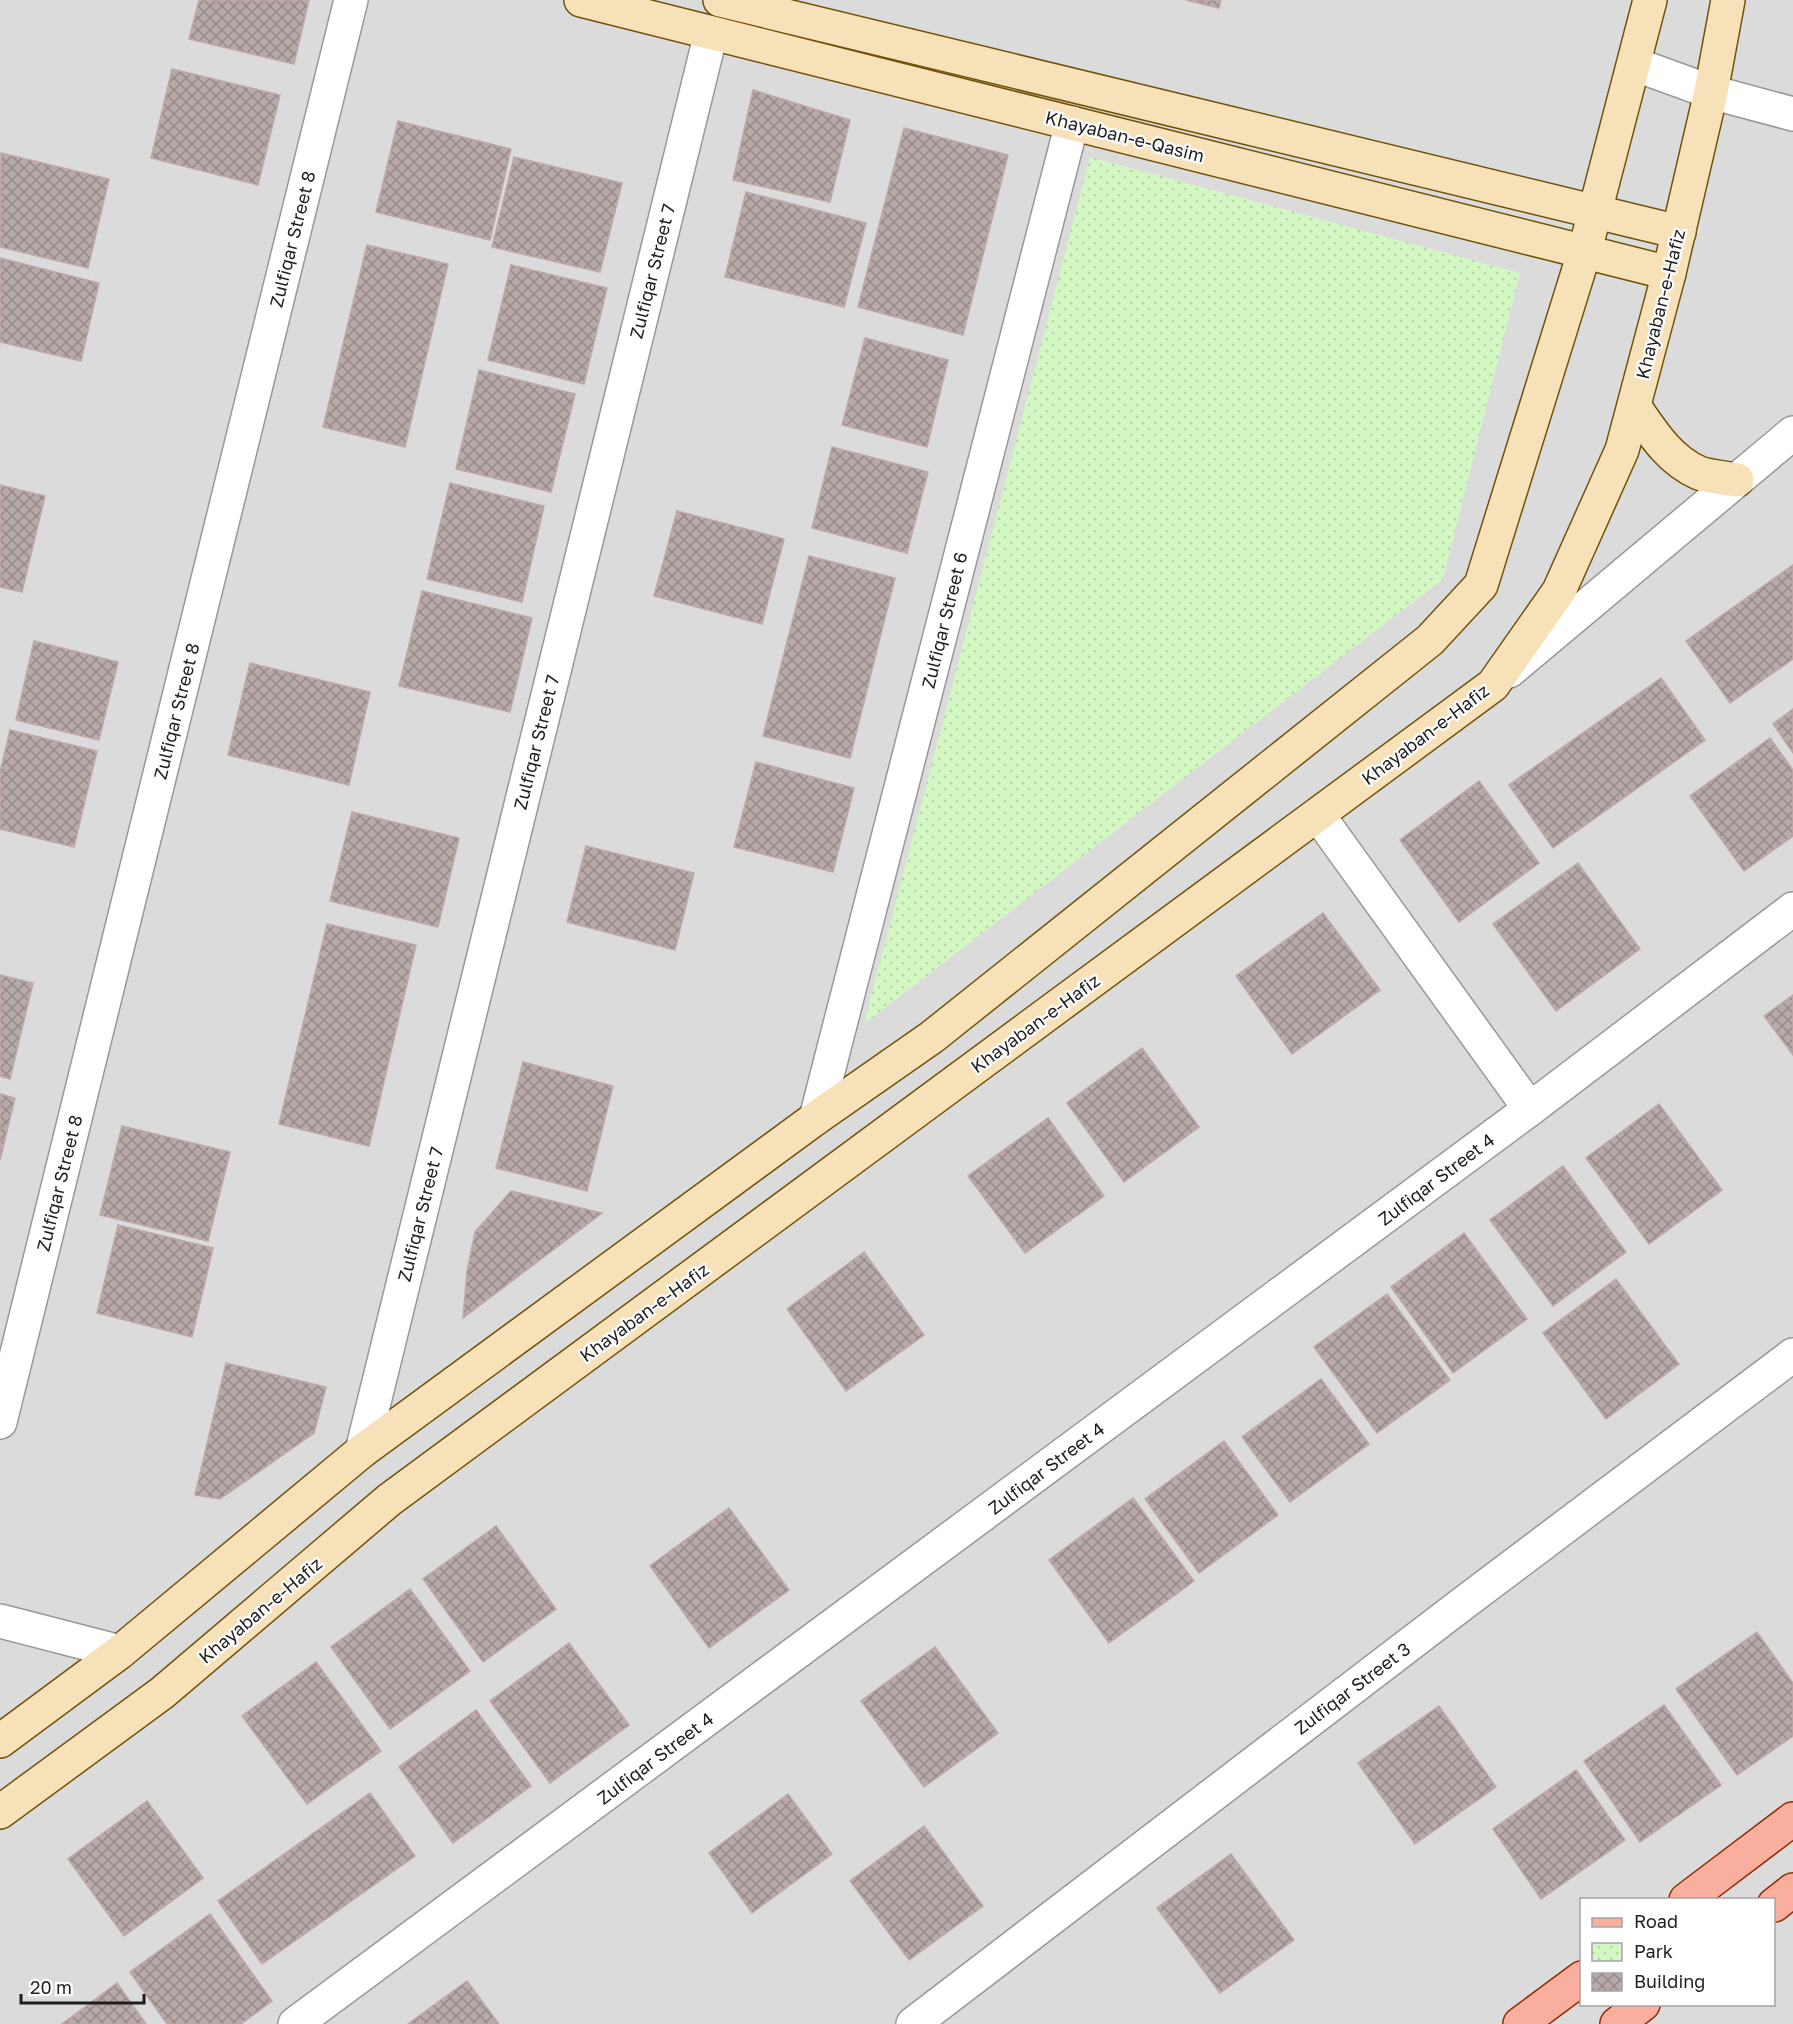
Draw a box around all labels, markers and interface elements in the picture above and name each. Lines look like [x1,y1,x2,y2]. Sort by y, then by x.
street label: Khayaban-e-Qasim [1043,106,1207,166]
street label: Zulfiqar Street 8 [264,169,320,309]
street label: Zulfiqar Street 7 [625,201,679,341]
street label: Khayaban-e-Hafiz [1631,227,1689,381]
street label: Zulfiqar Street 6 [916,550,972,690]
street label: Zulfiqar Street 8 [148,641,204,781]
street label: Zulfiqar Street 7 [509,672,563,812]
street label: Khayaban-e-Hafiz [1357,679,1493,789]
street label: Khayaban-e-Hafiz [966,969,1104,1077]
street label: Zulfiqar Street 8 [31,1113,87,1253]
street label: Zulfiqar Street 4 [1374,1128,1498,1230]
street label: Zulfiqar Street 7 [393,1144,447,1284]
street label: Khayaban-e-Hafiz [575,1258,713,1366]
street label: Zulfiqar Street 4 [984,1417,1108,1519]
street label: Khayaban-e-Hafiz [194,1552,326,1668]
street label: Zulfiqar Street 3 [1290,1637,1414,1739]
street label: Zulfiqar Street 4 [593,1707,717,1809]
legend [1580,1898,1775,2006]
text: Road [1634,1910,1678,1932]
text: Park [1634,1940,1673,1962]
scale bar [21,1967,144,2005]
text: Building [1634,1970,1705,1992]
text: 20 m [30,1976,72,1998]

